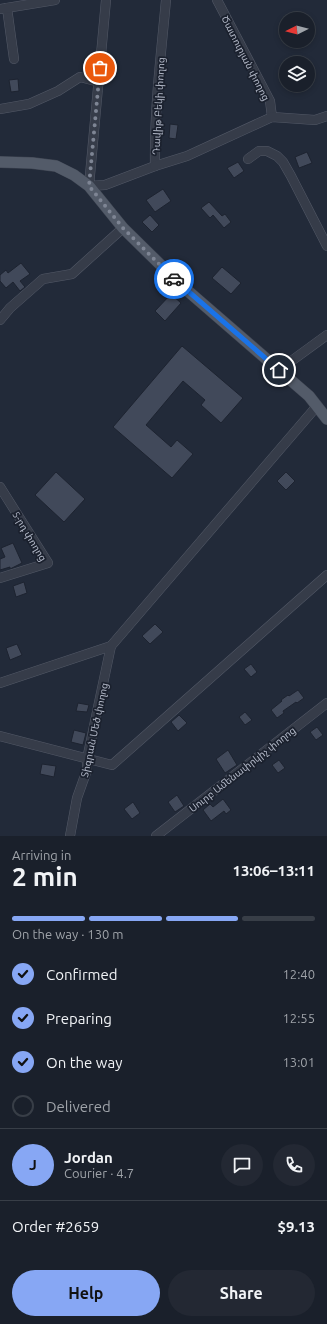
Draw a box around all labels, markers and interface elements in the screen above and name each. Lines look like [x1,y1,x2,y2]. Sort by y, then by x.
north arrow [279,12,315,48]
map controls [279,12,315,92]
street label: Ծատուրյան փողոց [219,14,272,102]
pin [83,51,117,85]
button: layers [279,56,315,92]
icon: bag [89,57,111,79]
street label: Դավիթ Բեկի փողոց [150,57,167,155]
courier [154,259,194,299]
icon: car [163,268,185,290]
pin [262,353,296,387]
icon: home [268,359,290,381]
street label: 5-րդ փողոց [10,509,49,563]
street label: Տիգրան Մեծ փողոց [79,682,110,779]
street label: Սուրբ Ամենափրկիչ փողոց [187,724,298,814]
text: Arriving in [12,848,71,862]
text: 2 min [12,862,78,891]
text: 13:06–13:11 [232,862,315,879]
text: On the way · 130 m [12,927,124,941]
icon: check [12,963,34,985]
text: Confirmed [46,966,118,983]
text: 12:40 [282,967,315,981]
icon: check [12,1007,34,1029]
text: Preparing [46,1010,112,1027]
text: 12:55 [282,1011,315,1025]
icon: check [12,1051,34,1073]
text: On the way [46,1054,122,1071]
text: 13:01 [282,1055,315,1069]
text: Delivered [46,1098,111,1115]
button: chat [221,1144,263,1186]
button: phone [273,1144,315,1186]
text: Jordan [64,1149,113,1166]
text: J [29,1156,37,1173]
text: Courier · 4.7 [64,1166,134,1180]
text: Order #2659 [12,1218,99,1235]
text: $9.13 [277,1218,315,1235]
button: Help [12,1270,160,1316]
button: Share [168,1270,315,1316]

